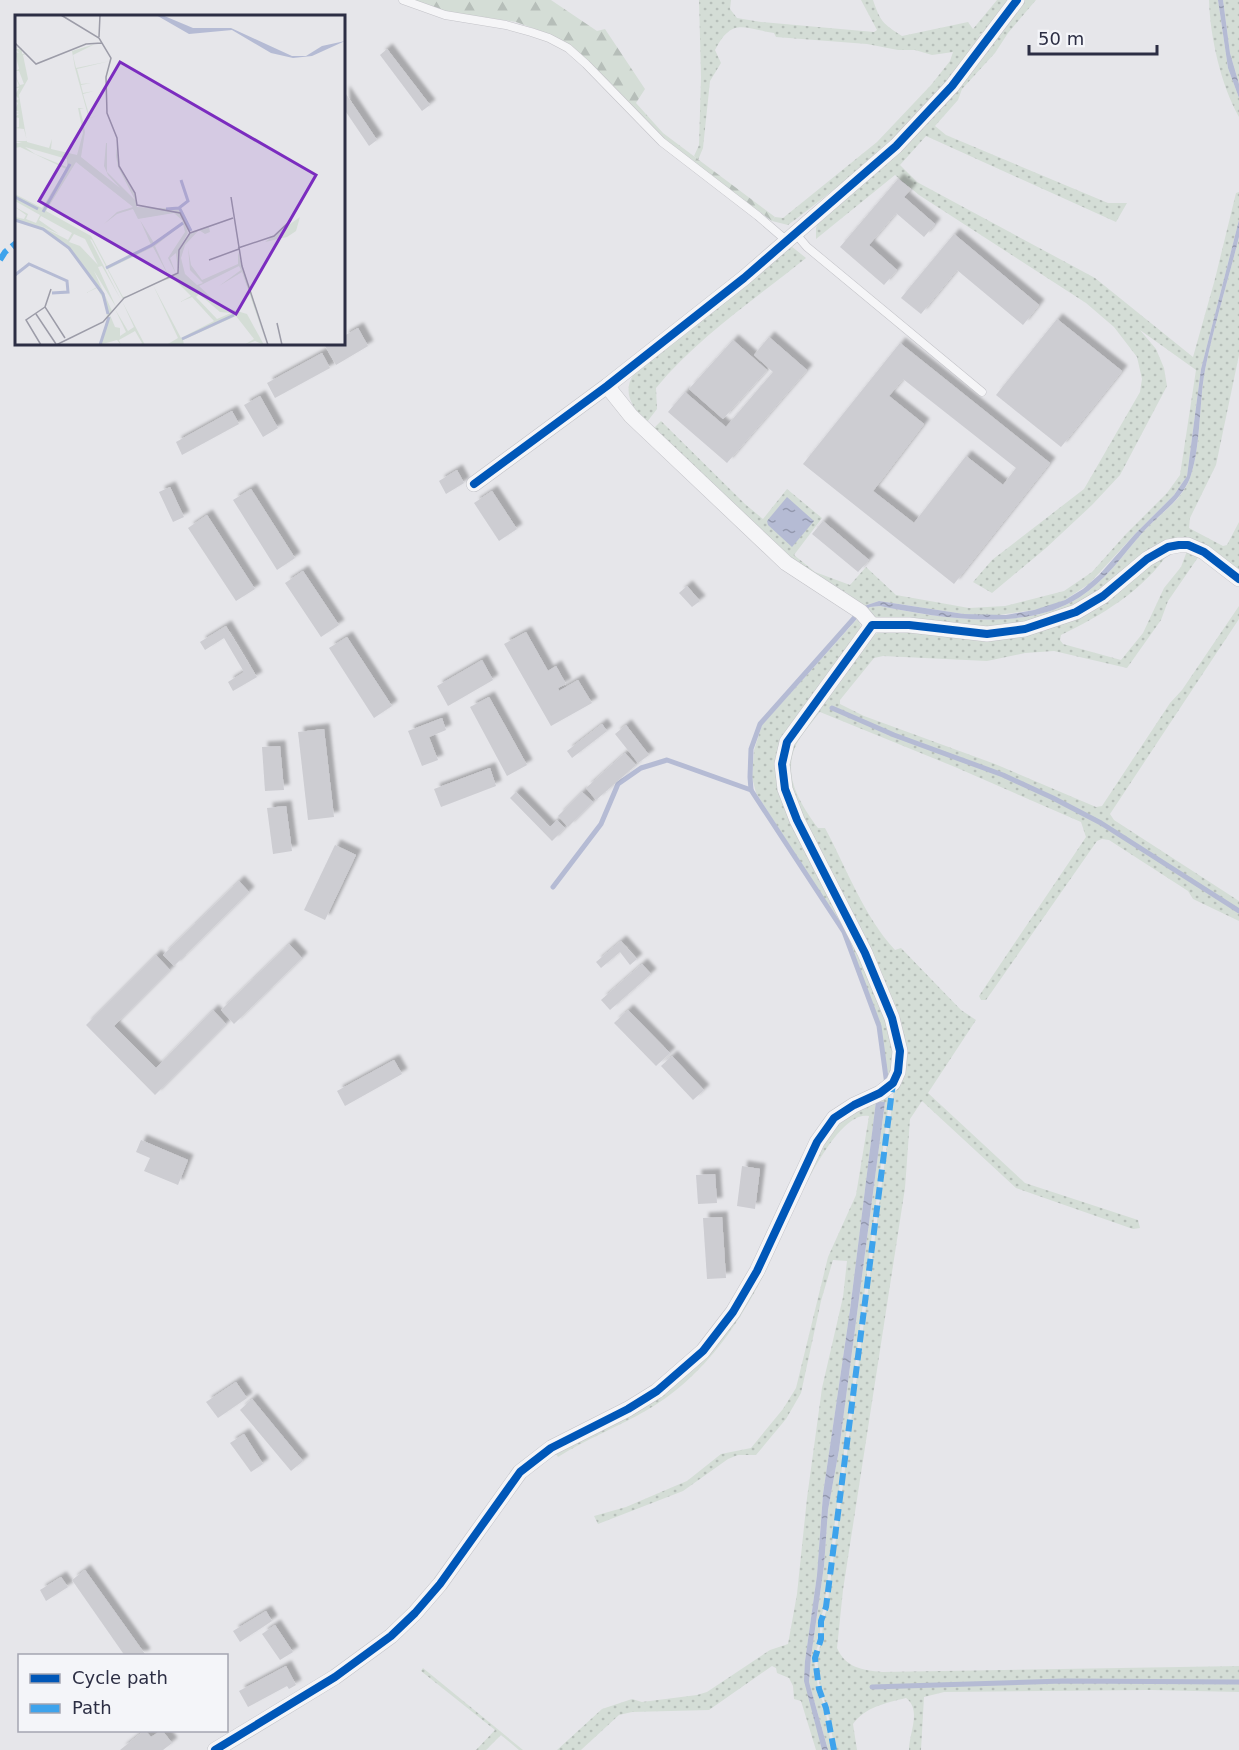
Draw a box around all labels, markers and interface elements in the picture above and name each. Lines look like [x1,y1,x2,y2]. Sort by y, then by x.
inset map [15,15,345,345]
scale bar [1029,18,1156,56]
text: 50 m [1038,28,1084,49]
legend [18,1654,228,1732]
text: Cycle path [72,1667,168,1688]
text: Path [72,1697,112,1718]

